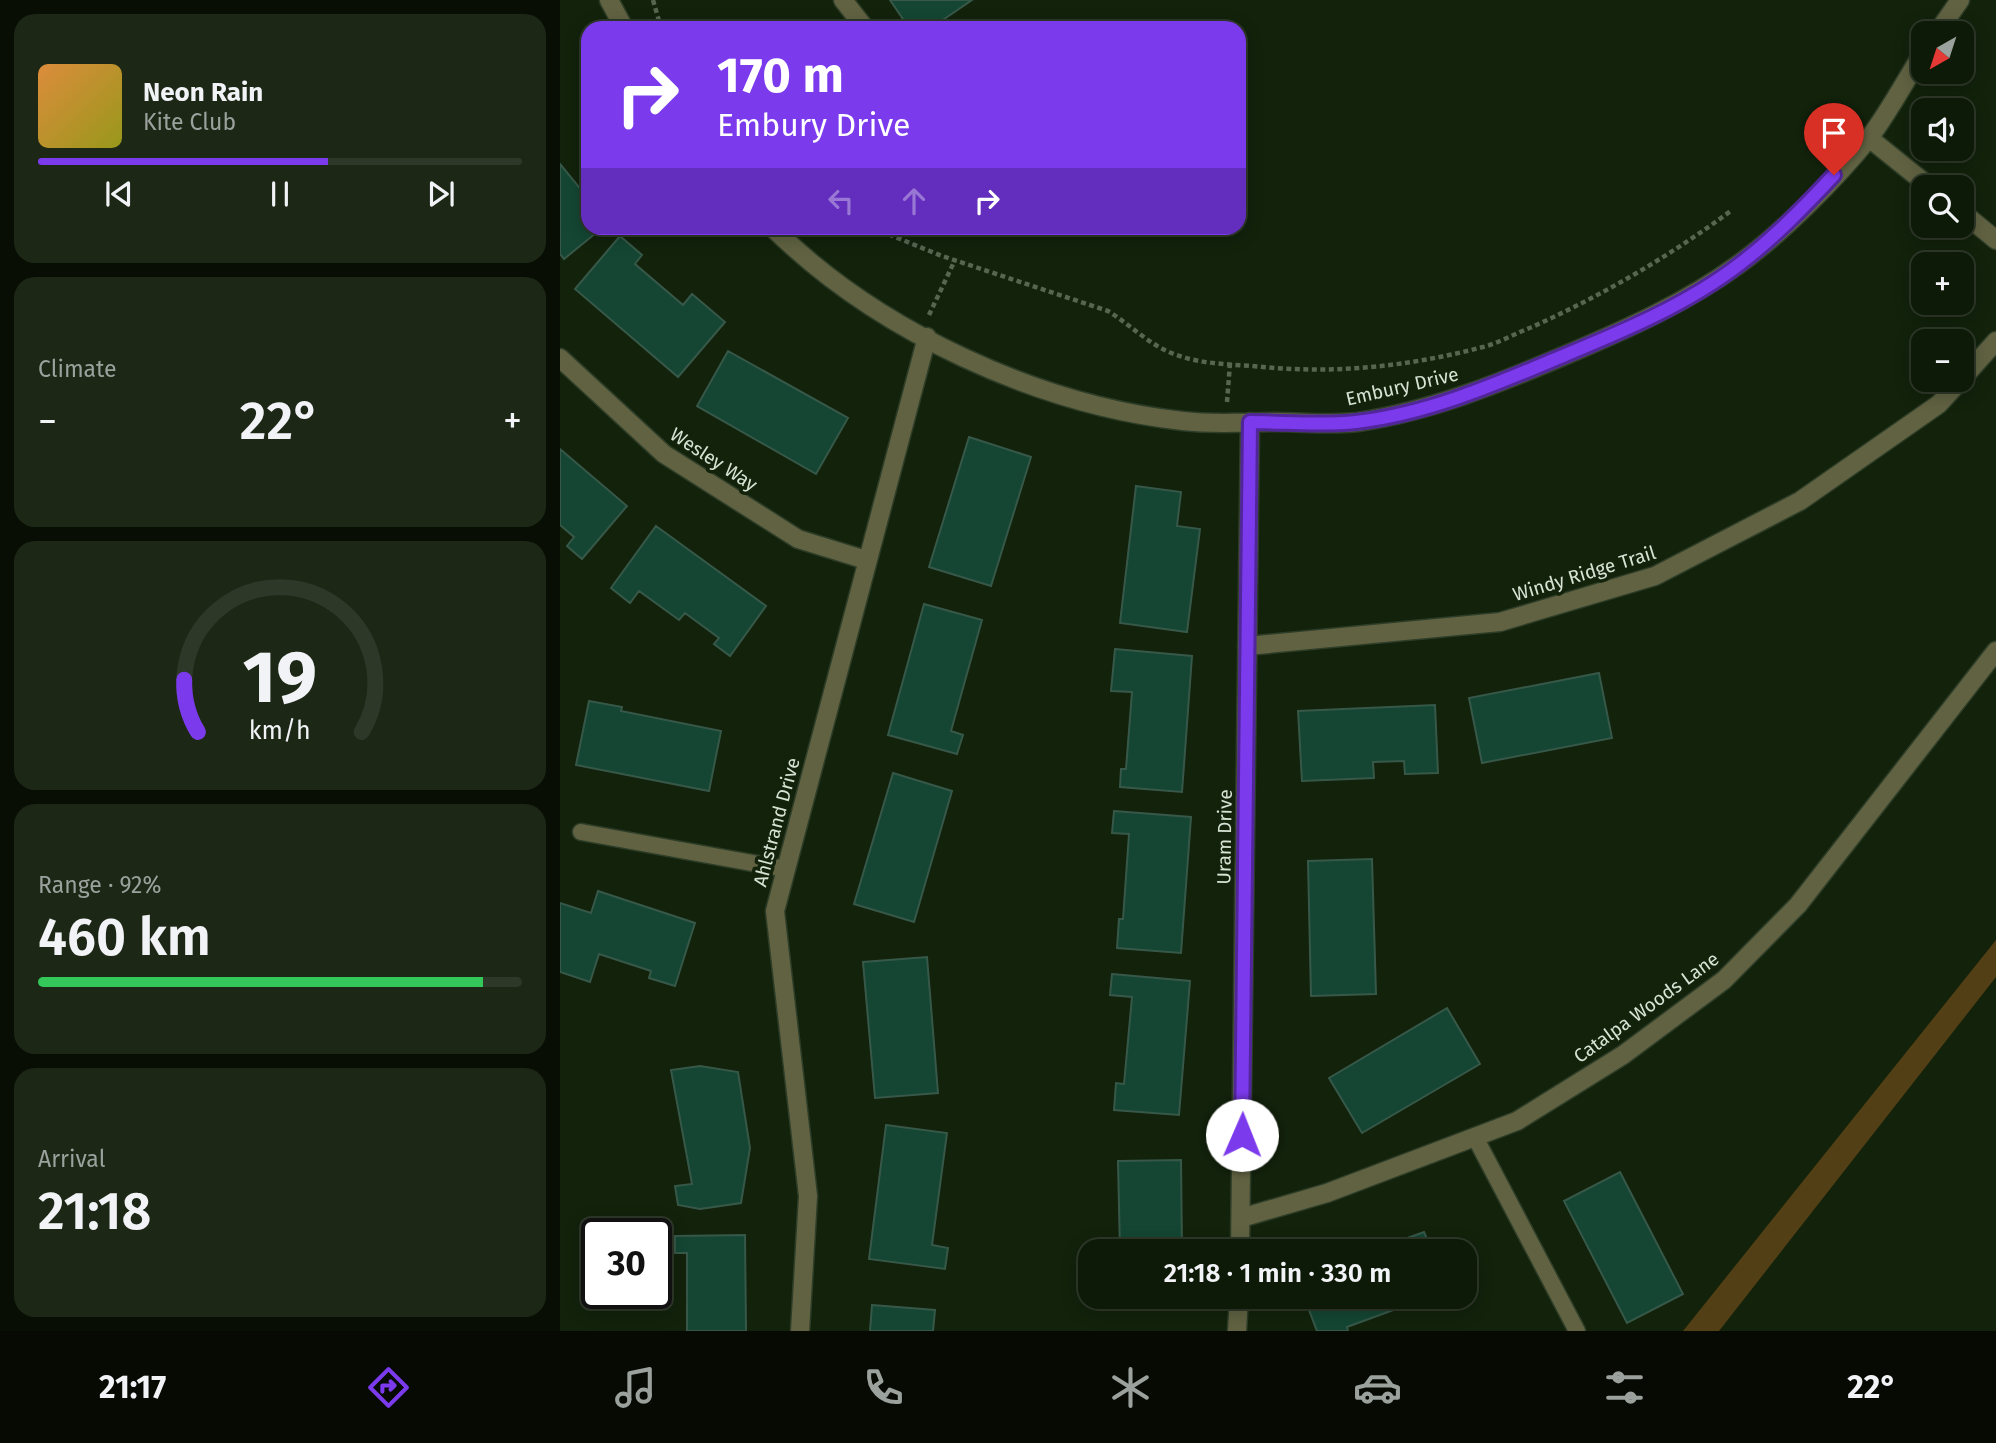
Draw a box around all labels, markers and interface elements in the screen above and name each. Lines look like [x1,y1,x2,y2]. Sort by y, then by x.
north arrow [1911,21,1974,84]
map controls [1911,21,1974,392]
text: 170 m [717,46,844,105]
icon: right [602,49,693,140]
text: Neon Rain [143,77,263,108]
button: sound [1911,98,1974,161]
pin [1804,103,1864,175]
text: Embury Drive [717,106,910,144]
text: Kite Club [143,108,236,136]
icon: arrive [1815,114,1853,152]
icon: previous [100,175,138,213]
icon: pause [261,175,299,213]
icon: next [422,175,460,213]
button: search [1911,175,1974,238]
icon: left [822,182,860,220]
icon: ahead [895,182,933,220]
icon: right [968,182,1006,220]
button: + [1911,252,1974,315]
button: − [1911,329,1974,392]
text: Climate [38,355,117,383]
street label: Embury Drive [1344,362,1461,411]
text: 22° [240,390,320,453]
text: − [38,398,57,444]
text: + [503,398,522,444]
street label: Wesley Way [666,423,762,496]
street label: Windy Ridge Trail [1510,541,1659,606]
text: 19 [243,634,317,721]
text: km/h [249,715,311,745]
street label: Ahlstrand Drive [748,755,805,889]
street label: Uram Drive [1212,789,1237,885]
text: Range · 92% [38,871,161,899]
text: 460 km [38,906,211,969]
street label: Catalpa Woods Lane [1569,947,1723,1068]
position arrow [1205,1098,1279,1172]
text: Arrival [38,1145,105,1173]
text: 21:18 [38,1180,151,1243]
speed limit sign: 30 [581,1218,672,1309]
text: 21:18 · 1 min · 330 m [1164,1258,1391,1289]
icon: directions [364,1363,413,1412]
icon: music [611,1363,660,1412]
icon: phone [859,1363,908,1412]
icon: climate [1106,1363,1155,1412]
icon: car [1353,1363,1402,1412]
icon: filters [1600,1363,1649,1412]
text: 21:17 [99,1368,166,1406]
text: 22° [1847,1368,1897,1406]

